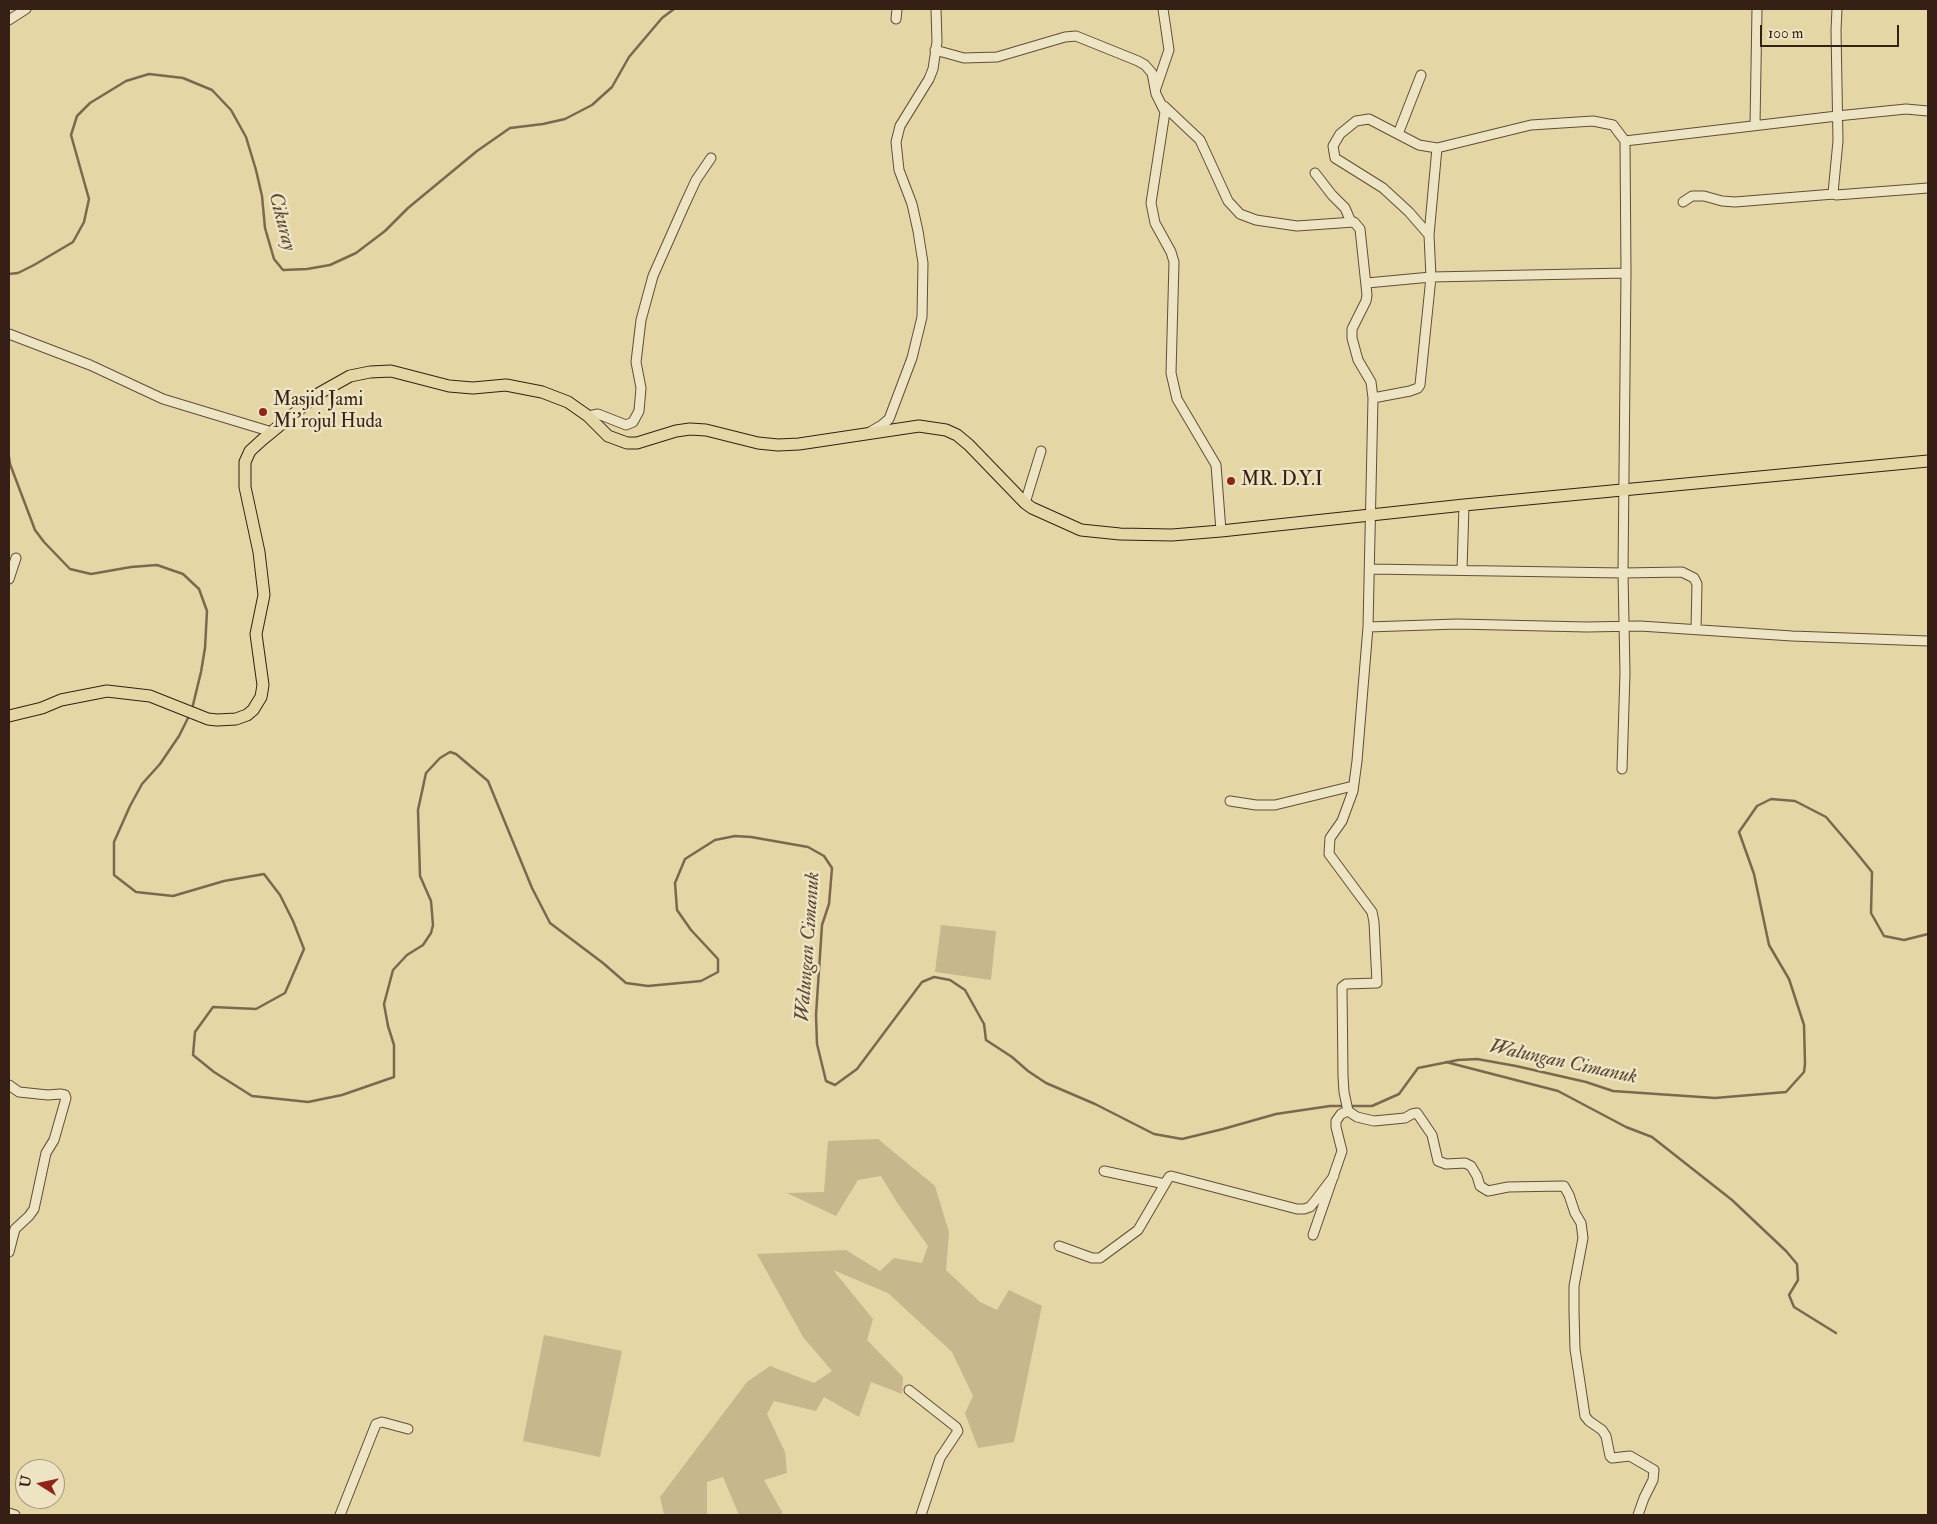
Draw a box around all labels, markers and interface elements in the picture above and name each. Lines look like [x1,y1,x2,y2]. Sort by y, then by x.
scale bar [1762,15,1901,47]
text: 100 m [1768,24,1803,43]
water label: Cikuray [262,190,300,254]
place label: Masjid Jami Mi'rojul Huda [273,390,383,434]
marker: Masjid Jami Mi'rojul Huda [257,406,269,418]
place label: MR. D.Y.I [1241,470,1323,492]
marker: MR. D.Y.I [1225,475,1237,487]
water label: Walungan Cimanuk [792,871,826,1023]
water label: Walungan Cimanuk [1487,1036,1639,1090]
north arrow [15,1459,65,1509]
text: U [16,1474,35,1489]

